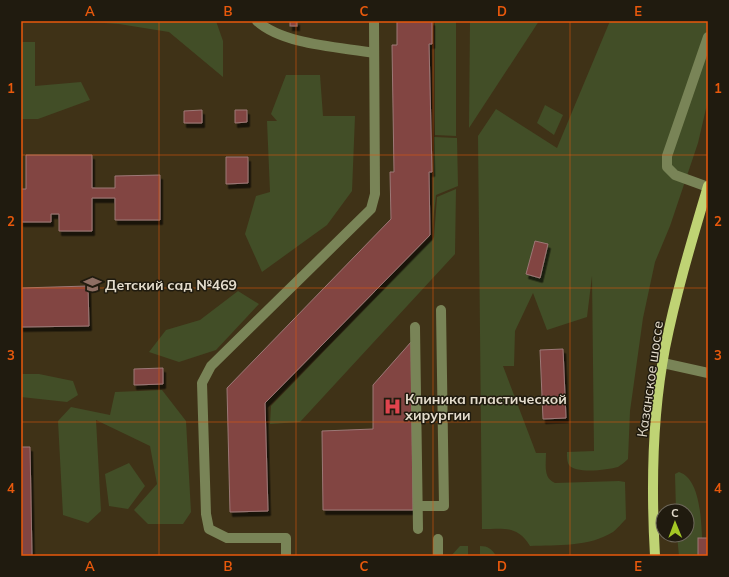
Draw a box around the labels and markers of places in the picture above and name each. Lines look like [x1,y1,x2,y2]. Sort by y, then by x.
school or university icon: Детский сад №469 [82,275,102,295]
place label: Детский сад №469 [105,276,237,294]
place label: Клиника пластической хирургии [404,390,567,424]
hospital icon: Клиника пластической хирургии [382,397,402,417]

